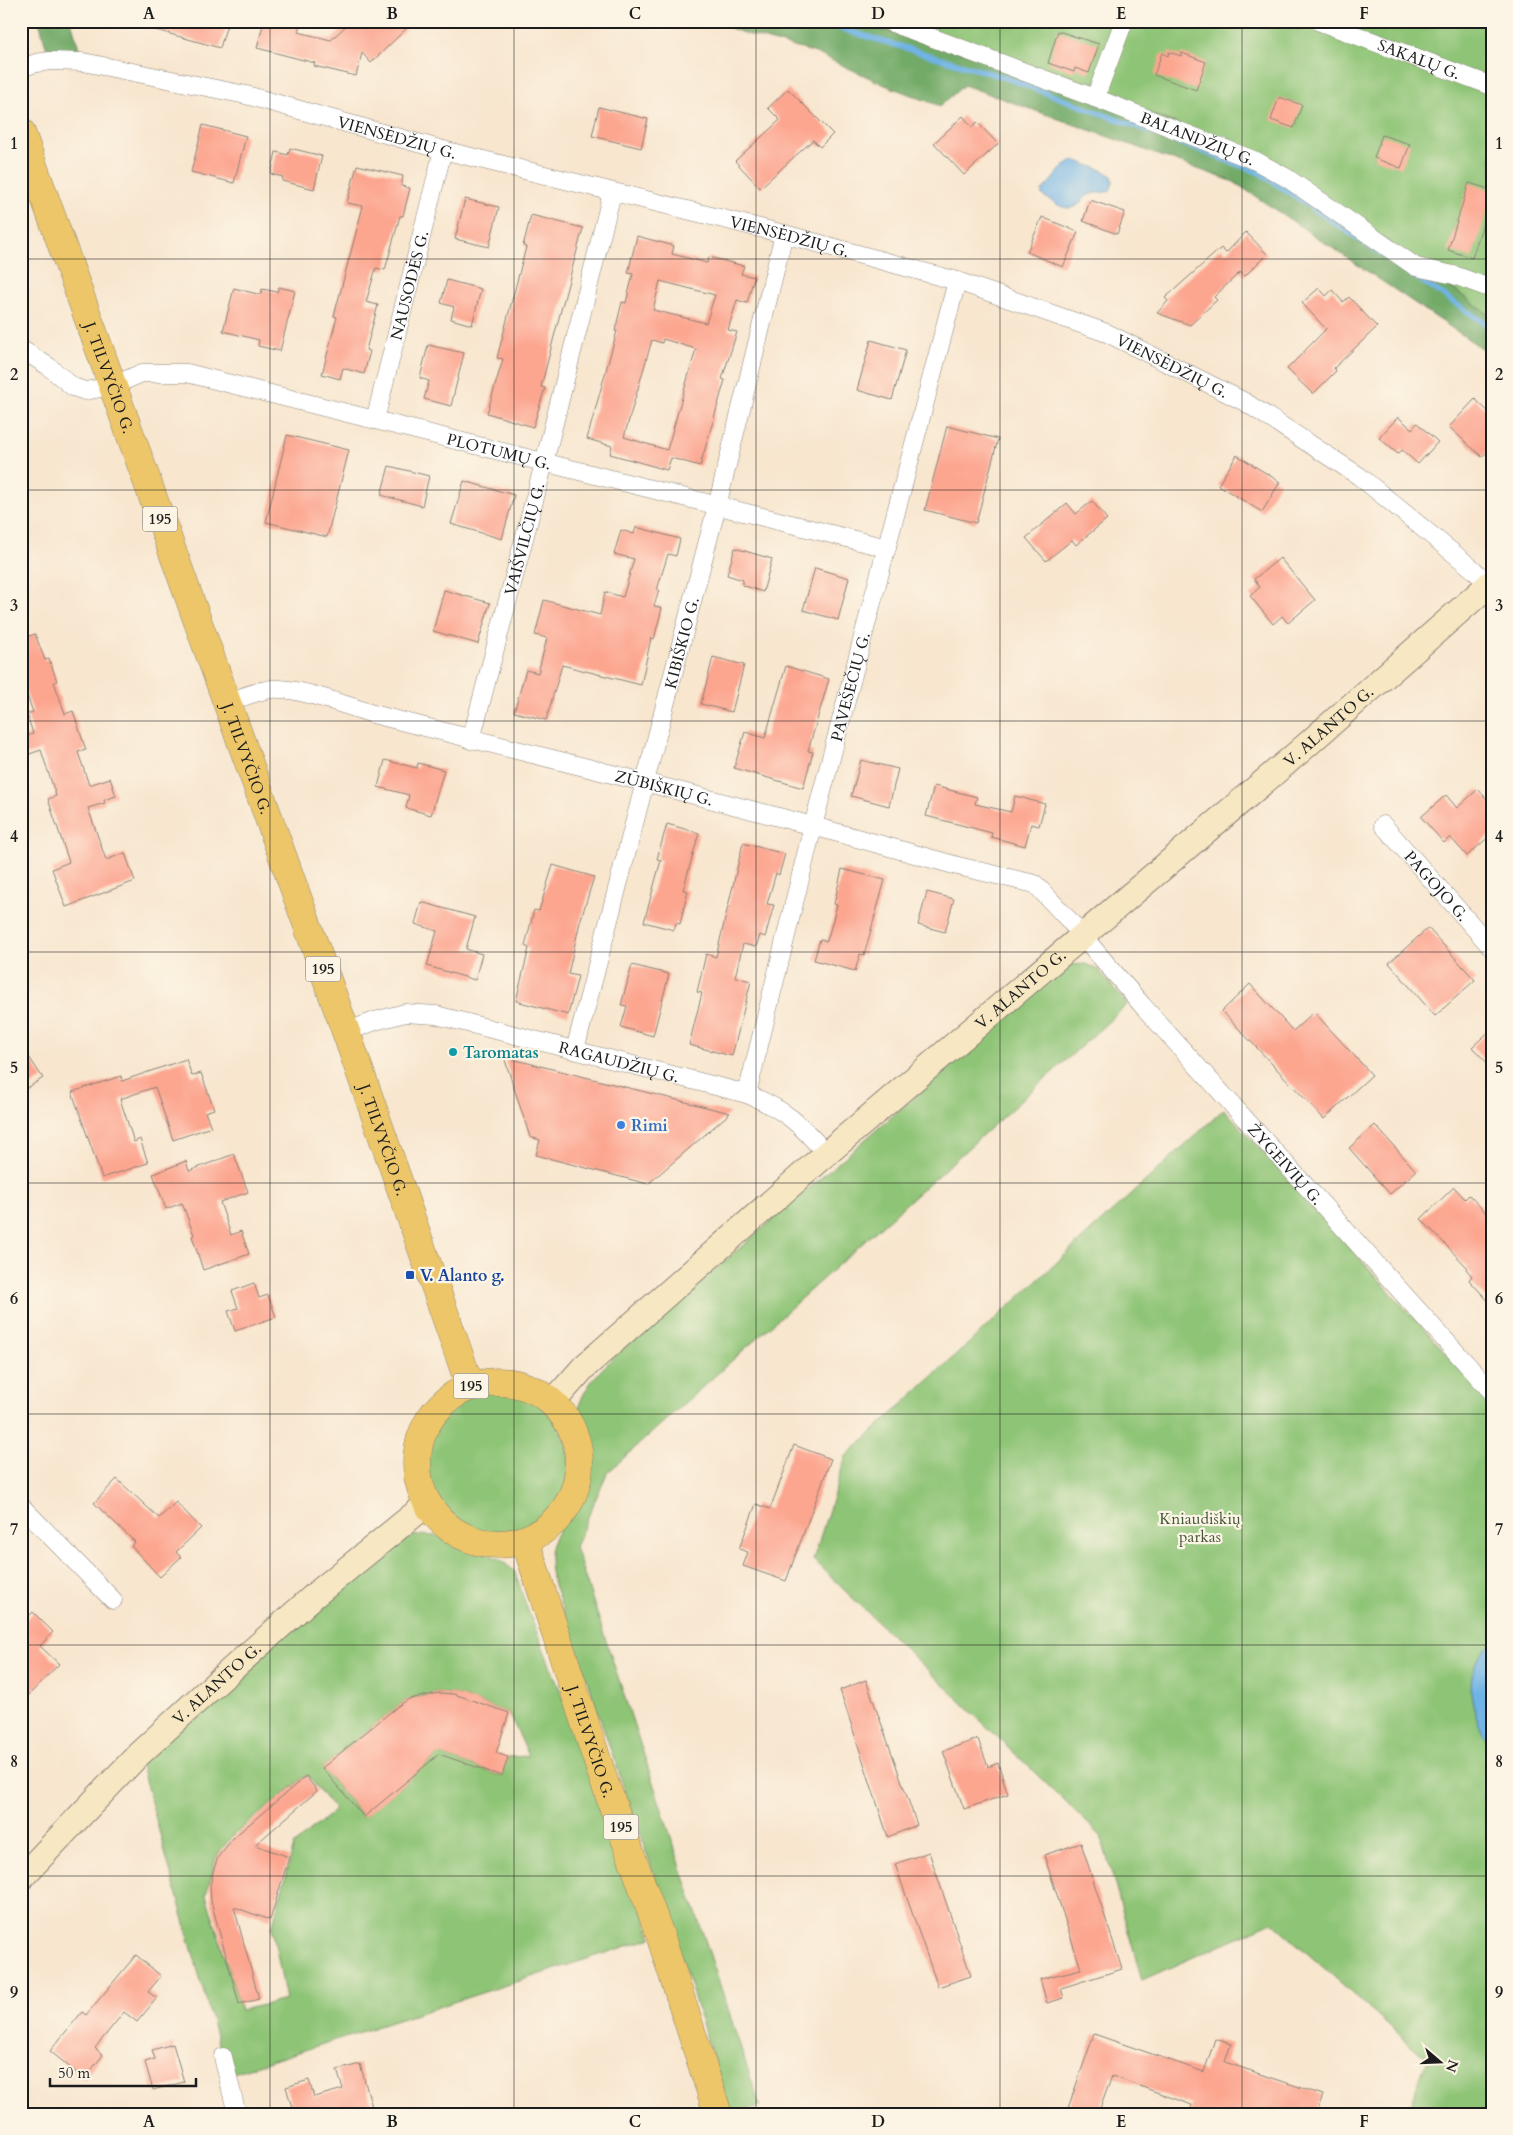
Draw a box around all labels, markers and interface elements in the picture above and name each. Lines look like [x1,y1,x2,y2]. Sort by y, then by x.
text: A [143,3,155,25]
text: B [386,3,398,25]
text: C [629,3,641,25]
text: D [871,3,885,25]
text: E [1116,3,1126,25]
text: F [1359,3,1369,25]
street label: SAKALŲ G. [1374,34,1463,85]
street label: BALANDŽIŲ G. [1137,107,1258,171]
street label: VIENSĖDŽIŲ G. [335,111,459,165]
text: 1 [10,133,18,155]
text: 1 [1495,133,1503,155]
street label: VIENSĖDŽIŲ G. [727,211,852,263]
street label: NAUSODĖS G. [386,229,434,342]
street label: J. TILVYČIO G. [78,317,139,437]
street label: VIENSĖDŽIŲ G. [1112,329,1232,404]
text: 2 [10,364,18,386]
text: 2 [1495,364,1503,386]
street label: PLOTUMŲ G. [444,428,553,476]
street label: VAIŠVILČIŲ G. [500,481,550,598]
road number: 195 [142,506,178,532]
text: 3 [10,595,18,617]
street label: KIBIŠKIO G. [660,595,705,691]
text: 3 [1495,595,1503,617]
street label: PAVEŠEČIŲ G. [826,630,876,744]
street label: V. ALANTO G. [1279,681,1379,772]
street label: J. TILVYČIO G. [215,698,276,817]
street label: ZŪBIŠKIŲ G. [613,765,715,811]
text: 4 [10,826,18,848]
text: 4 [1495,826,1503,848]
street label: PAGOJO G. [1399,846,1473,926]
street label: V. ALANTO G. [971,945,1071,1035]
road number: 195 [306,956,340,982]
street label: RAGAUDŽIŲ G. [556,1037,681,1088]
place label: Taromatas [463,1042,539,1064]
marker: Taromatas [447,1046,459,1058]
text: 5 [10,1057,18,1079]
text: 5 [1495,1057,1503,1079]
street label: J. TILVYČIO G. [352,1079,412,1199]
place label: Rimi [631,1115,668,1137]
marker: Rimi [615,1119,627,1131]
street label: ŽYGEIVIŲ G. [1242,1119,1327,1210]
place label: V. Alanto g. [420,1265,505,1287]
marker: V. Alanto g. [404,1269,416,1281]
text: 6 [10,1288,18,1310]
text: 6 [1495,1288,1503,1310]
road number: 195 [454,1374,488,1398]
park label: Kniaudiškių parkas [1159,1508,1241,1548]
text: 7 [10,1519,18,1541]
text: 7 [1495,1519,1503,1541]
street label: V. ALANTO G. [168,1638,266,1730]
street label: J. TILVYČIO G. [561,1681,619,1801]
text: 8 [10,1751,18,1773]
text: 8 [1495,1751,1503,1773]
road number: 195 [604,1814,638,1840]
text: 9 [10,1982,18,2004]
text: 9 [1495,1982,1503,2004]
north arrow [1416,2038,1466,2088]
scale bar [50,2055,196,2087]
text: N [1441,2057,1463,2075]
text: 50 m [58,2063,90,2083]
text: A [143,2111,155,2133]
text: B [386,2111,398,2133]
text: C [629,2111,641,2133]
text: D [871,2111,885,2133]
text: E [1116,2111,1126,2133]
text: F [1359,2111,1369,2133]

